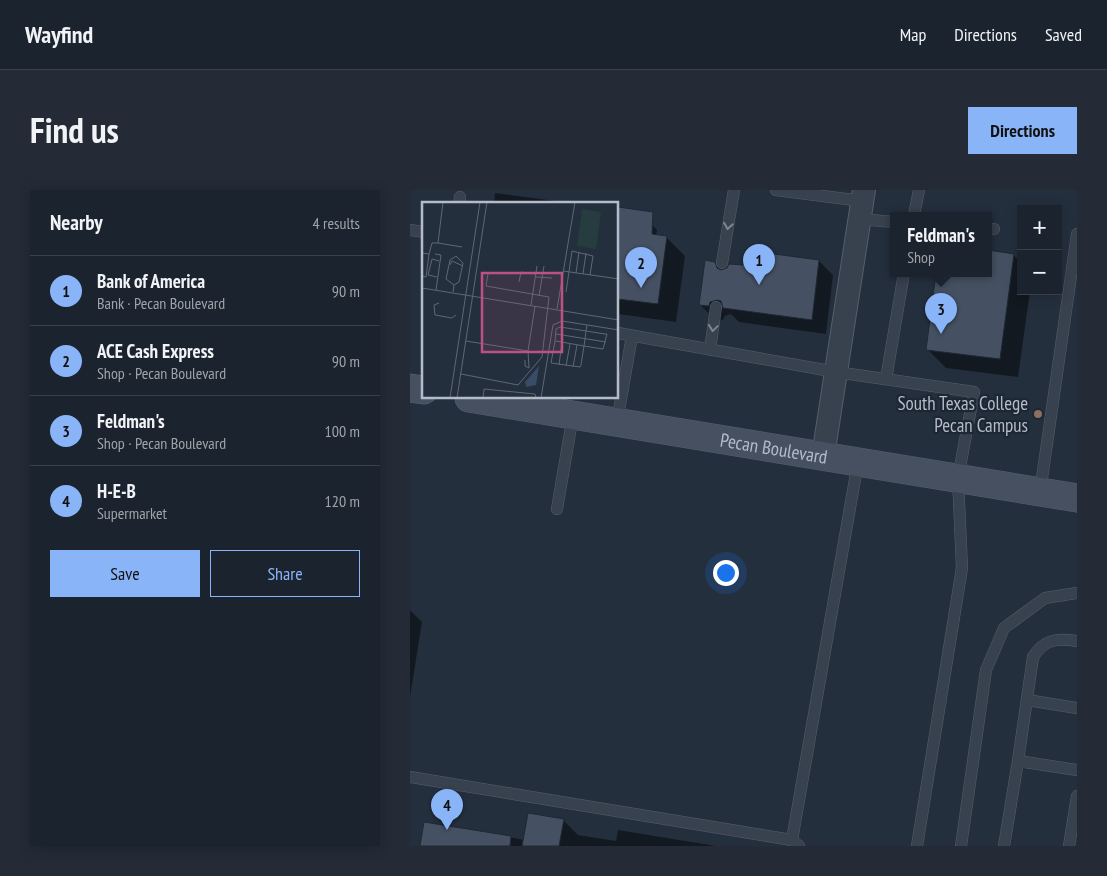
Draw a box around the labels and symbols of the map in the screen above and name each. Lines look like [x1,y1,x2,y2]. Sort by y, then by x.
inset map [422,202,619,399]
one-way arrow [723,223,734,231]
pin: 1 [743,244,775,285]
pin: 2 [625,247,657,288]
pin: 3 [925,293,957,334]
one-way arrow [708,325,719,333]
place label: South Texas College Pecan Campus [897,391,1028,437]
marker: South Texas College Pecan Campus [1032,408,1044,420]
street label: Pecan Boulevard [719,428,829,469]
your location [713,560,739,586]
pin: 4 [431,789,463,830]

